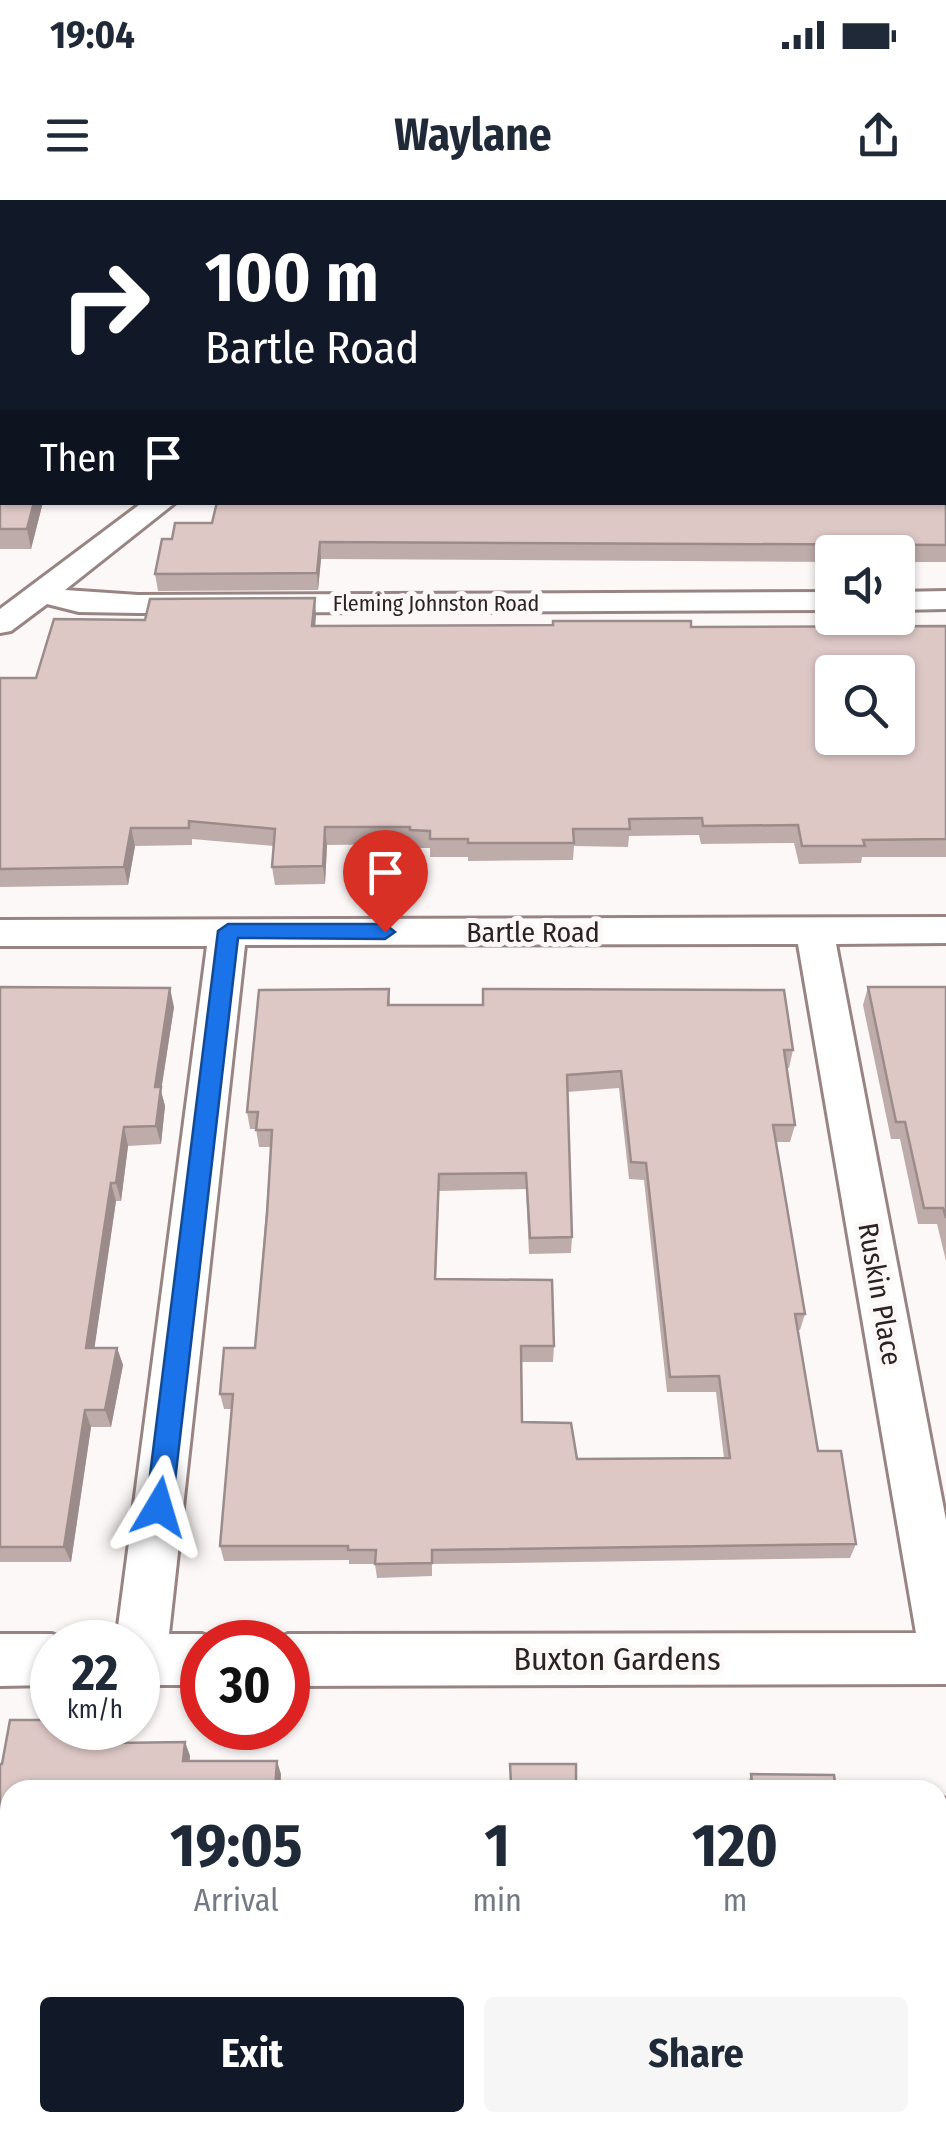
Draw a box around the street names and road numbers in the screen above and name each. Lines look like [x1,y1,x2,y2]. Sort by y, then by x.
street label: Fleming Johnston Road [333,590,539,617]
street label: Bartle Road [466,916,600,949]
street label: Ruskin Place [851,1220,909,1368]
street label: Buxton Gardens [513,1640,721,1678]

